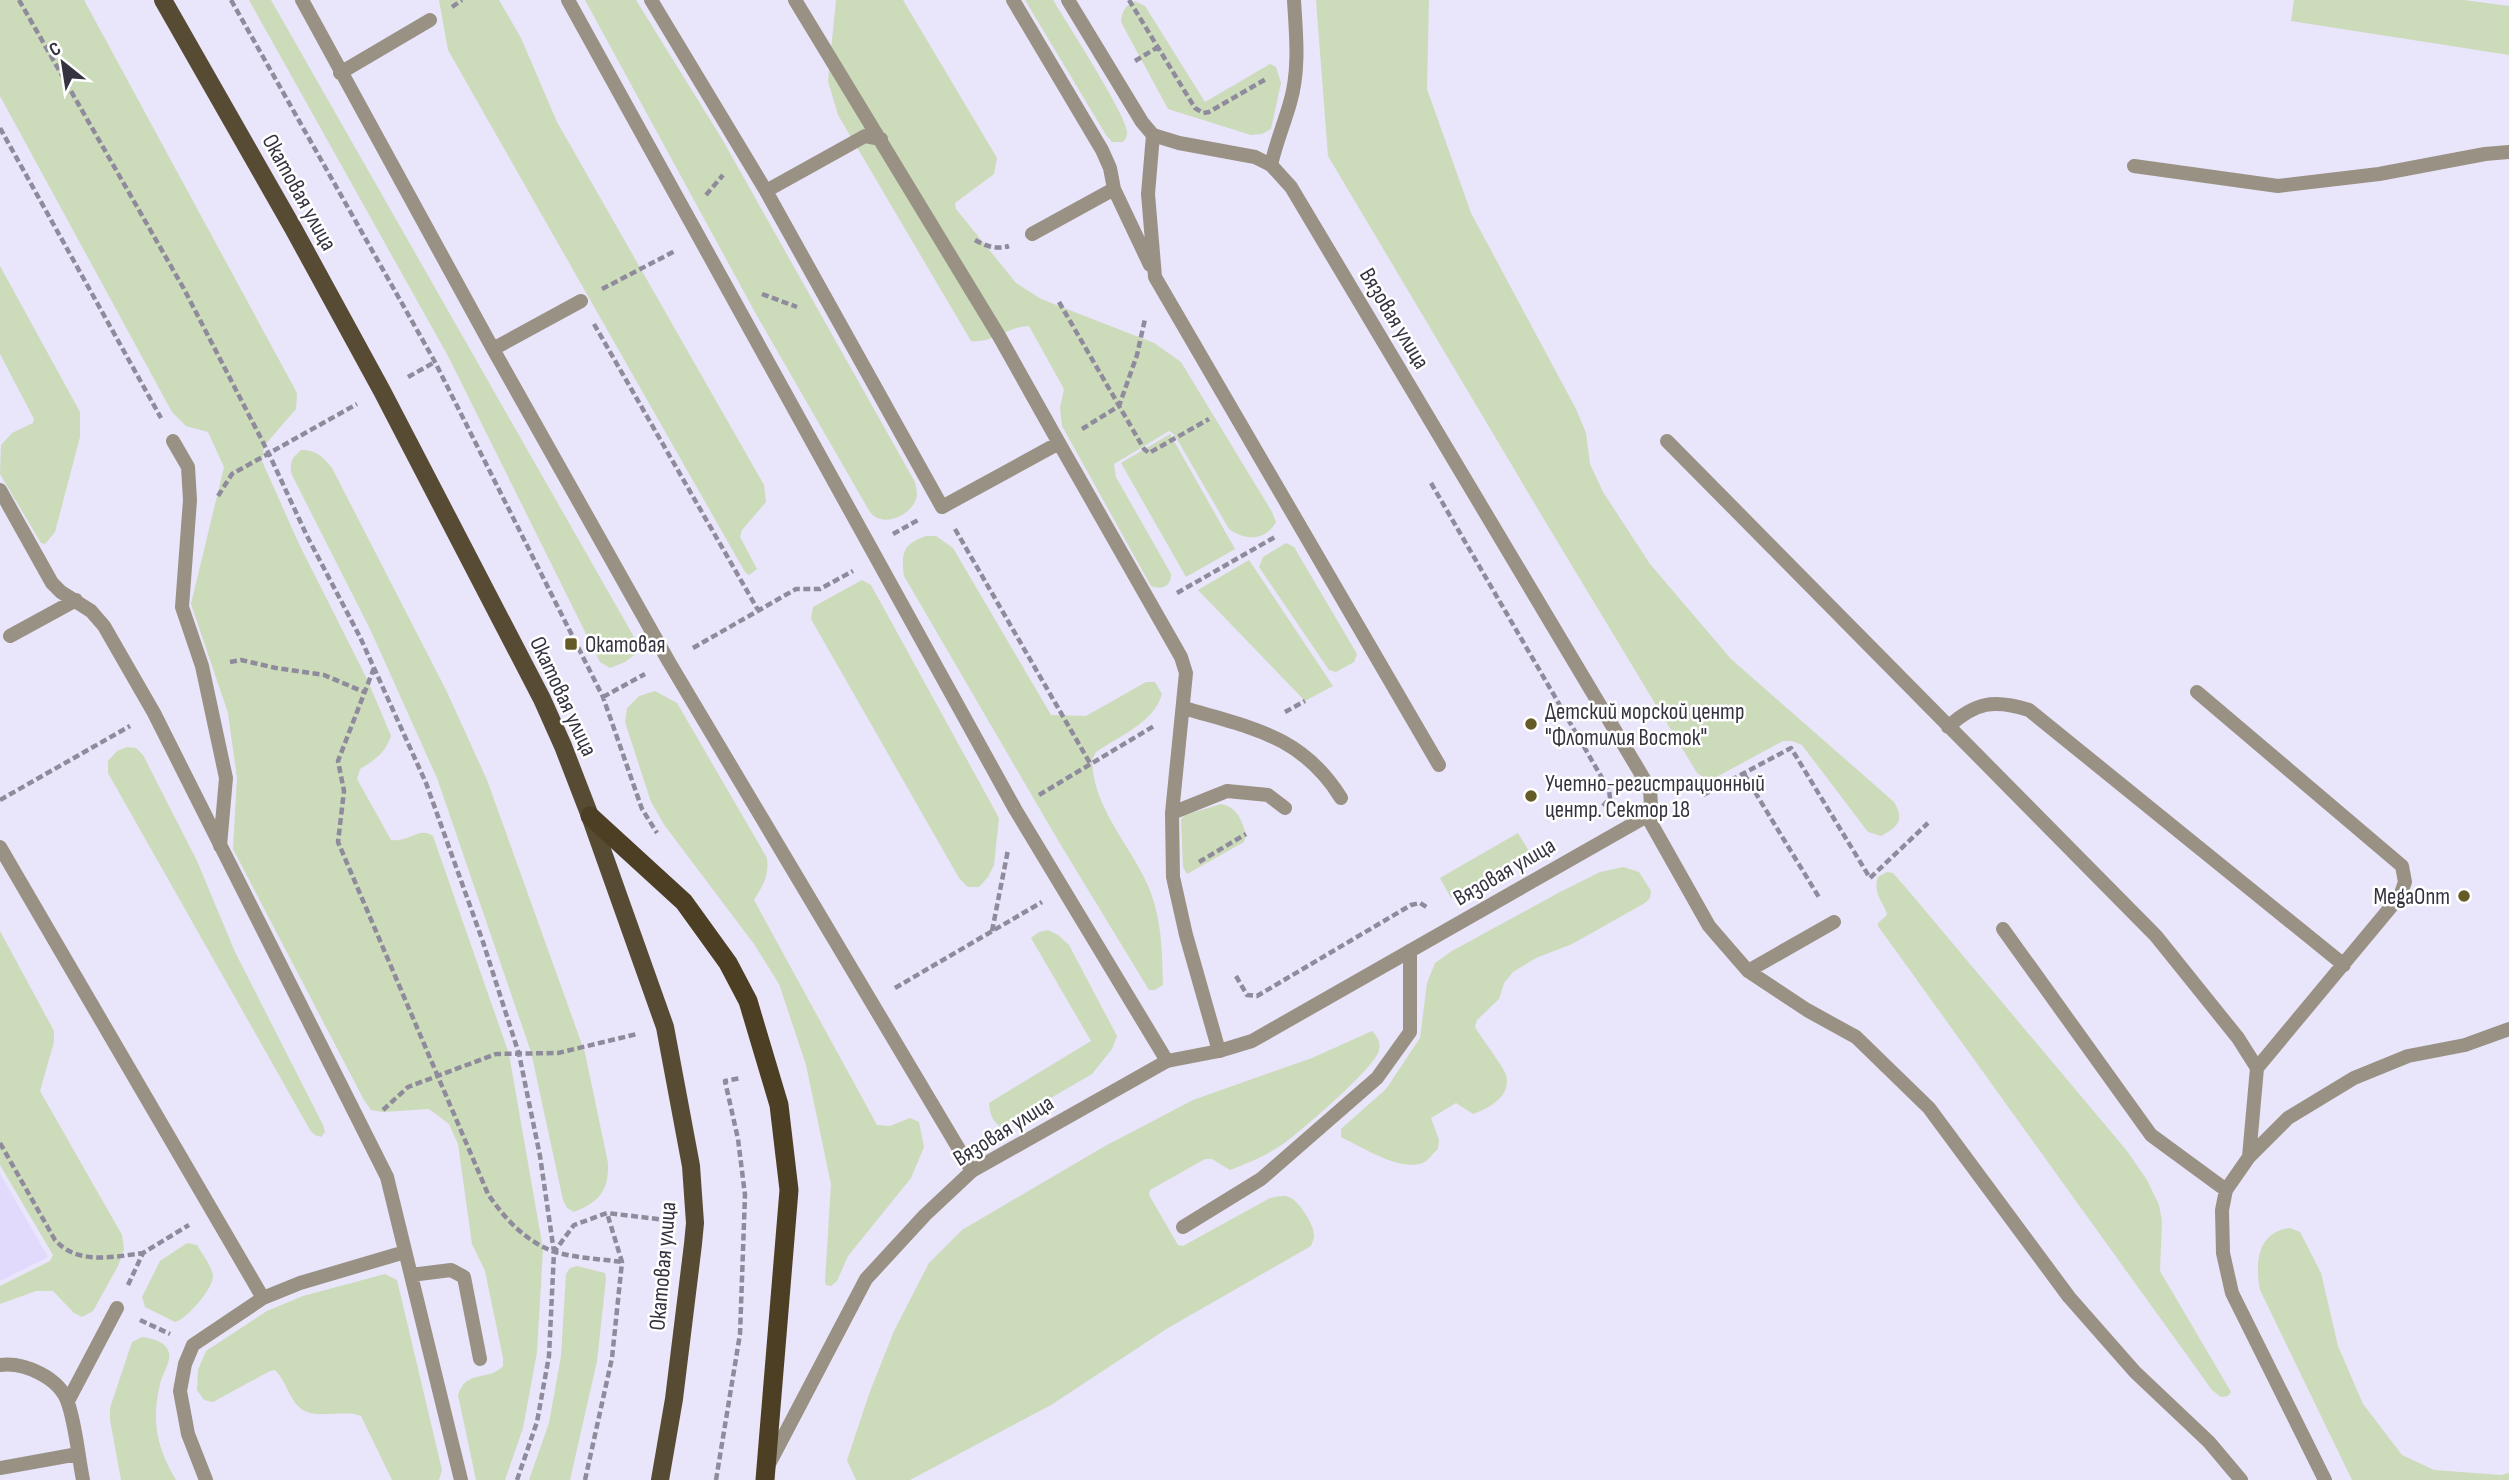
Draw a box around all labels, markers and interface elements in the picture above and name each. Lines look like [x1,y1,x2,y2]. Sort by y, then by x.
north arrow [28,28,98,98]
text: С [45,37,65,62]
street label: Окатовая улица [256,129,343,256]
street label: Вязовая улица [1353,263,1435,374]
place label: Окатовая [585,631,666,659]
street label: Окатовая улица [523,632,603,761]
marker: Окатовая [563,636,579,652]
place label: Детский морской центр "Флотилия Восток" [1545,698,1744,752]
marker: Детский морской центр "Флотилия Восток" [1523,716,1539,732]
place label: Учетно-регистрационный центр. Сектор 18 [1545,770,1765,824]
marker: Учетно-регистрационный центр. Сектор 18 [1523,788,1539,804]
street label: Вязовая улица [1449,831,1560,912]
place label: MegaОпт [2373,883,2450,911]
marker: MegaОпт [2456,888,2472,904]
street label: Вязовая улица [948,1089,1059,1173]
street label: Окатовая улица [643,1201,683,1332]

